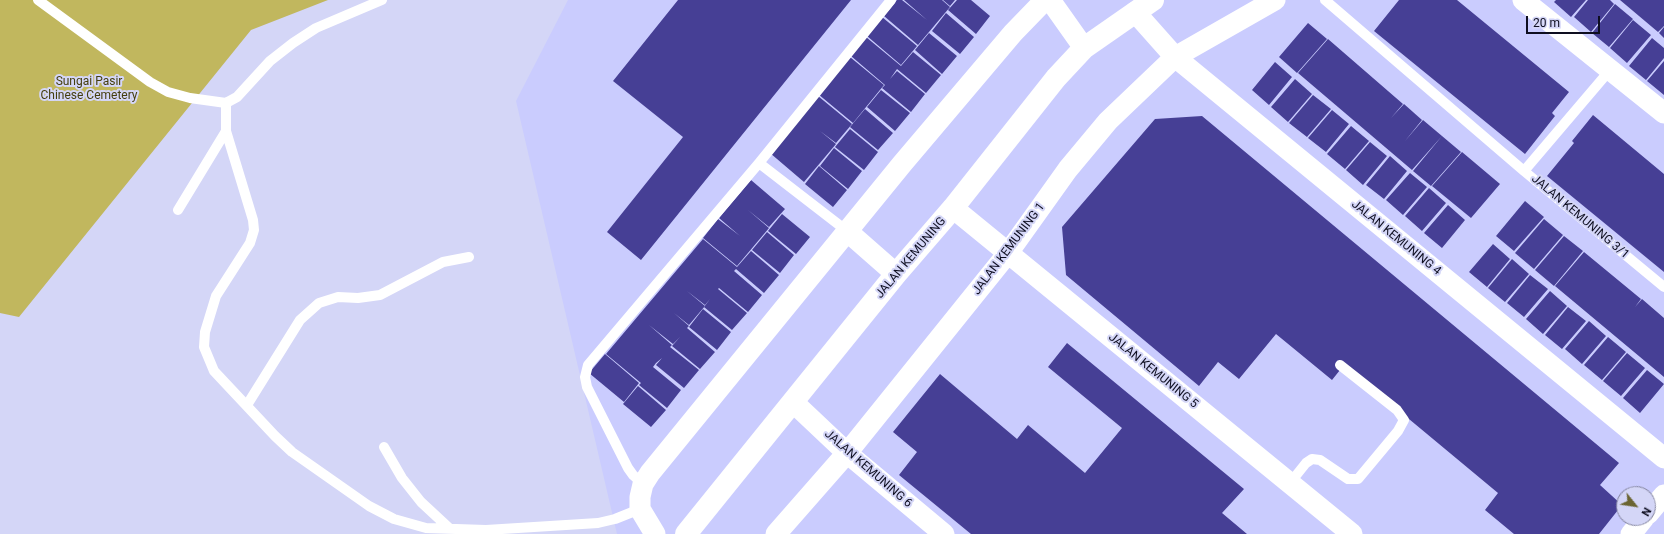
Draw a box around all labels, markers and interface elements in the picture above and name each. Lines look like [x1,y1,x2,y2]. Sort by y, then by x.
scale bar [1528,8,1602,34]
text: 20 m [1533,16,1560,30]
park label: Sungai Pasir Chinese Cemetery [40,75,138,103]
street label: JALAN KEMUNING 3/1 [1528,172,1632,262]
street label: JALAN KEMUNING 4 [1348,197,1444,279]
street label: JALAN KEMUNING 1 [970,200,1048,298]
street label: JALAN KEMUNING [873,215,949,301]
street label: JALAN KEMUNING 5 [1105,330,1201,412]
street label: JALAN KEMUNING 6 [821,427,915,511]
north arrow [1616,486,1656,526]
text: N [1638,505,1654,518]

